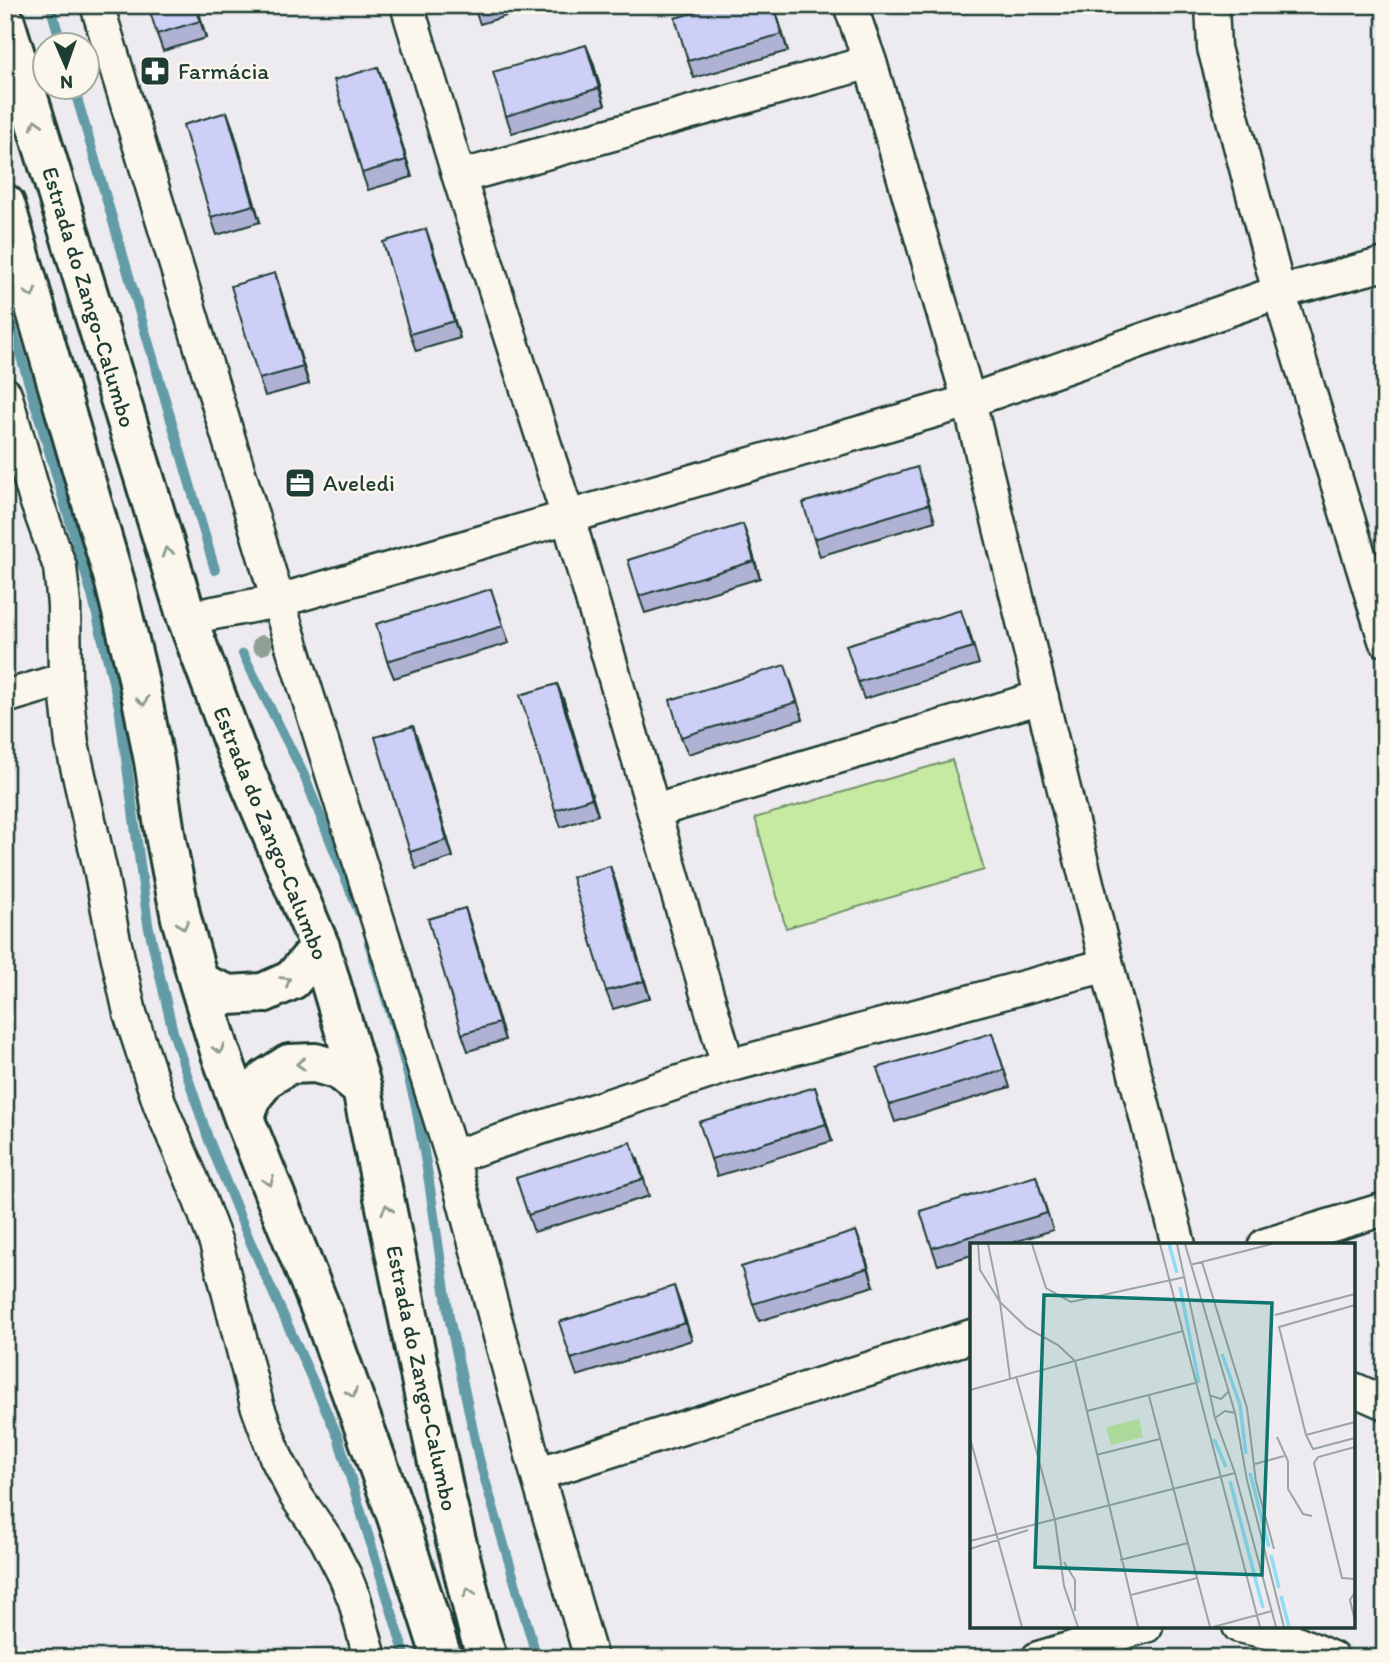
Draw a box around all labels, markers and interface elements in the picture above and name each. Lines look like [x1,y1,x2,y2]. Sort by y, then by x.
north arrow [32,32,102,102]
pharmacy icon: Farmácia [138,54,172,88]
place label: Farmácia [178,57,269,85]
text: N [60,71,73,94]
one-way arrow [30,118,45,130]
street label: Estrada do Zango-Calumbo [36,163,142,431]
one-way arrow [23,287,37,299]
office icon: Aveledi [283,466,317,500]
place label: Aveledi [323,469,395,497]
one-way arrow [160,547,175,559]
one-way arrow [134,695,149,707]
street label: Estrada do Zango-Calumbo [207,702,335,964]
one-way arrow [175,919,189,931]
one-way arrow [278,976,291,989]
one-way arrow [211,1042,226,1054]
one-way arrow [296,1056,307,1071]
one-way arrow [261,1175,275,1187]
one-way arrow [380,1203,395,1215]
street label: Estrada do Zango-Calumbo [380,1243,464,1513]
inset map [970,1243,1355,1628]
one-way arrow [344,1387,358,1399]
one-way arrow [463,1586,477,1598]

